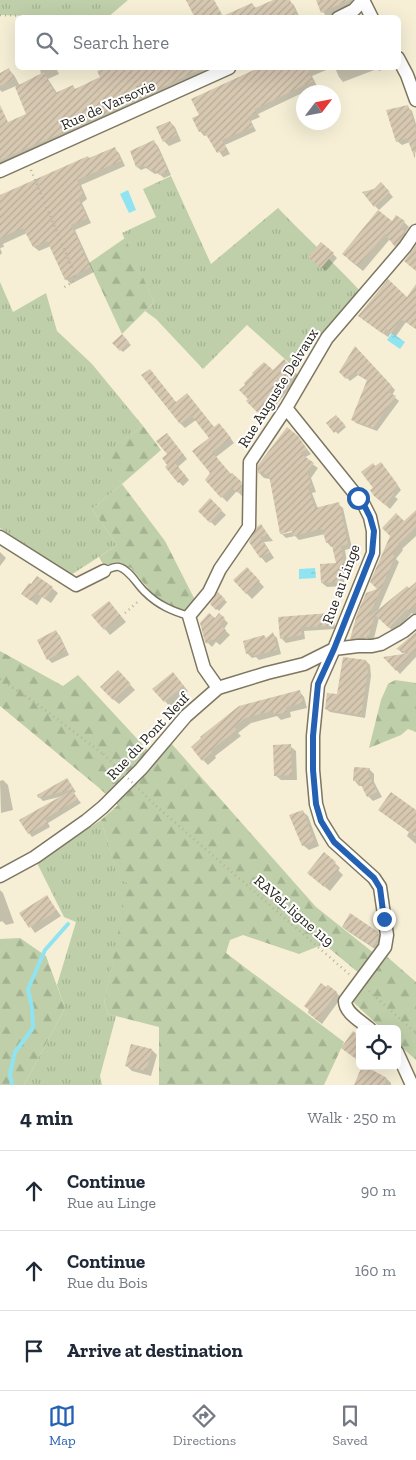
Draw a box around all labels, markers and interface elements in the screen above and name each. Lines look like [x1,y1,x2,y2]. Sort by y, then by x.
search box [15,15,401,70]
icon: search [33,29,61,57]
text: Search here [73,31,169,54]
street label: Rue de Varsovie [58,76,158,134]
north arrow [296,85,341,130]
street label: Rue Auguste Delvaux [234,325,322,451]
route start [347,487,370,510]
street label: Rue au Linge [318,542,364,626]
street label: Rue du Pont Neuf [103,688,194,783]
street label: RAVeL ligne 119 [250,871,338,951]
route end [373,908,396,931]
map controls [356,1025,401,1070]
button: locate [356,1025,401,1070]
text: 4 min [20,1105,73,1130]
text: Walk · 250 m [308,1108,396,1127]
text: Continue [67,1170,145,1193]
icon: ahead [20,1177,48,1205]
text: 90 m [361,1181,396,1200]
text: Rue au Linge [67,1193,156,1212]
text: Continue [67,1250,145,1273]
icon: ahead [20,1257,48,1285]
text: 160 m [355,1261,396,1280]
text: Rue du Bois [67,1273,148,1292]
icon: arrive [20,1337,48,1365]
text: Arrive at destination [67,1339,243,1362]
tab: Map [48,1402,76,1449]
tab: Directions [173,1402,236,1449]
tab: Saved [333,1402,368,1449]

